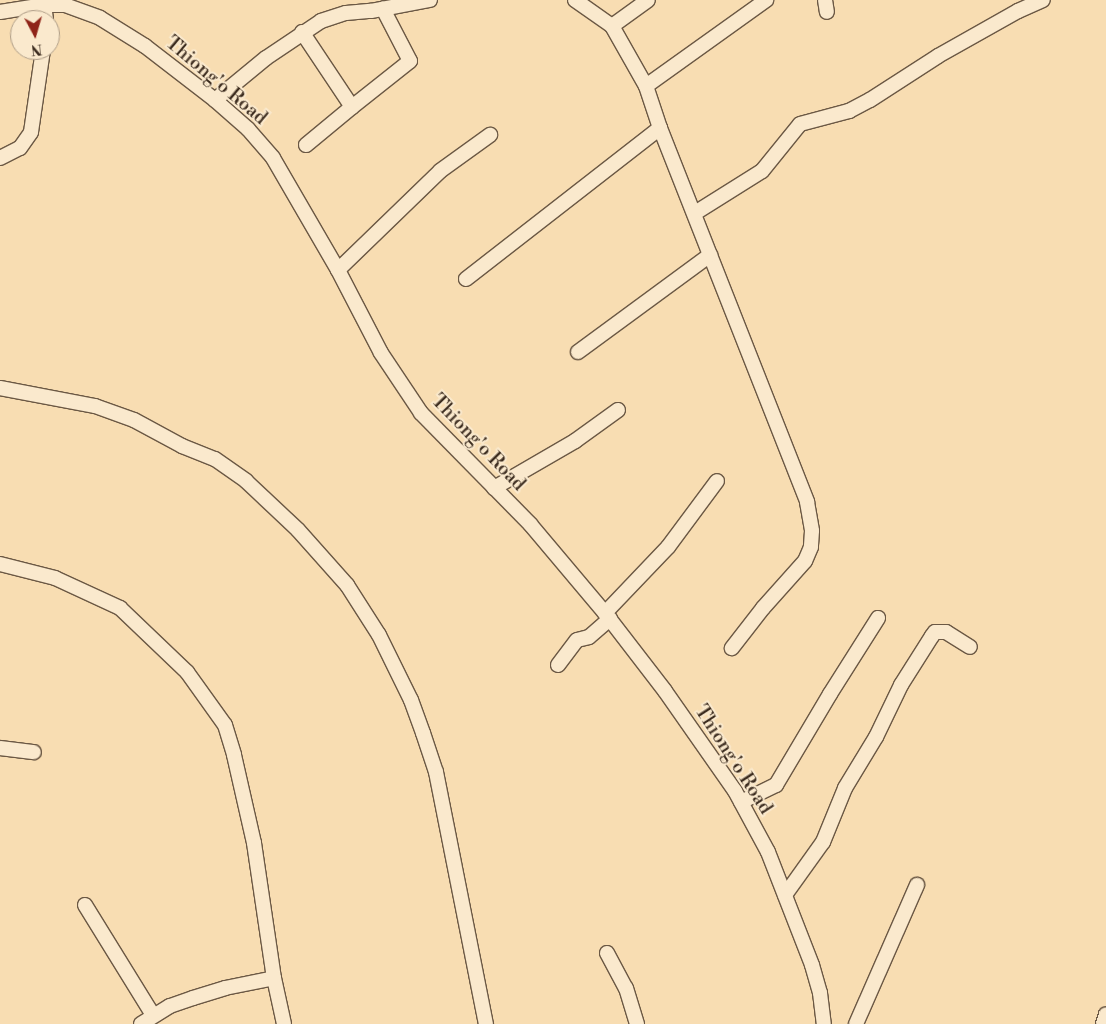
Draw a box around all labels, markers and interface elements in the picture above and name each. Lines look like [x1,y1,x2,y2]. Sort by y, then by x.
north arrow [10,10,60,60]
street label: Thiong'o Road [161,32,271,130]
text: N [30,39,43,58]
street label: Thiong'o Road [426,390,530,496]
street label: Thiong'o Road [689,701,777,819]

